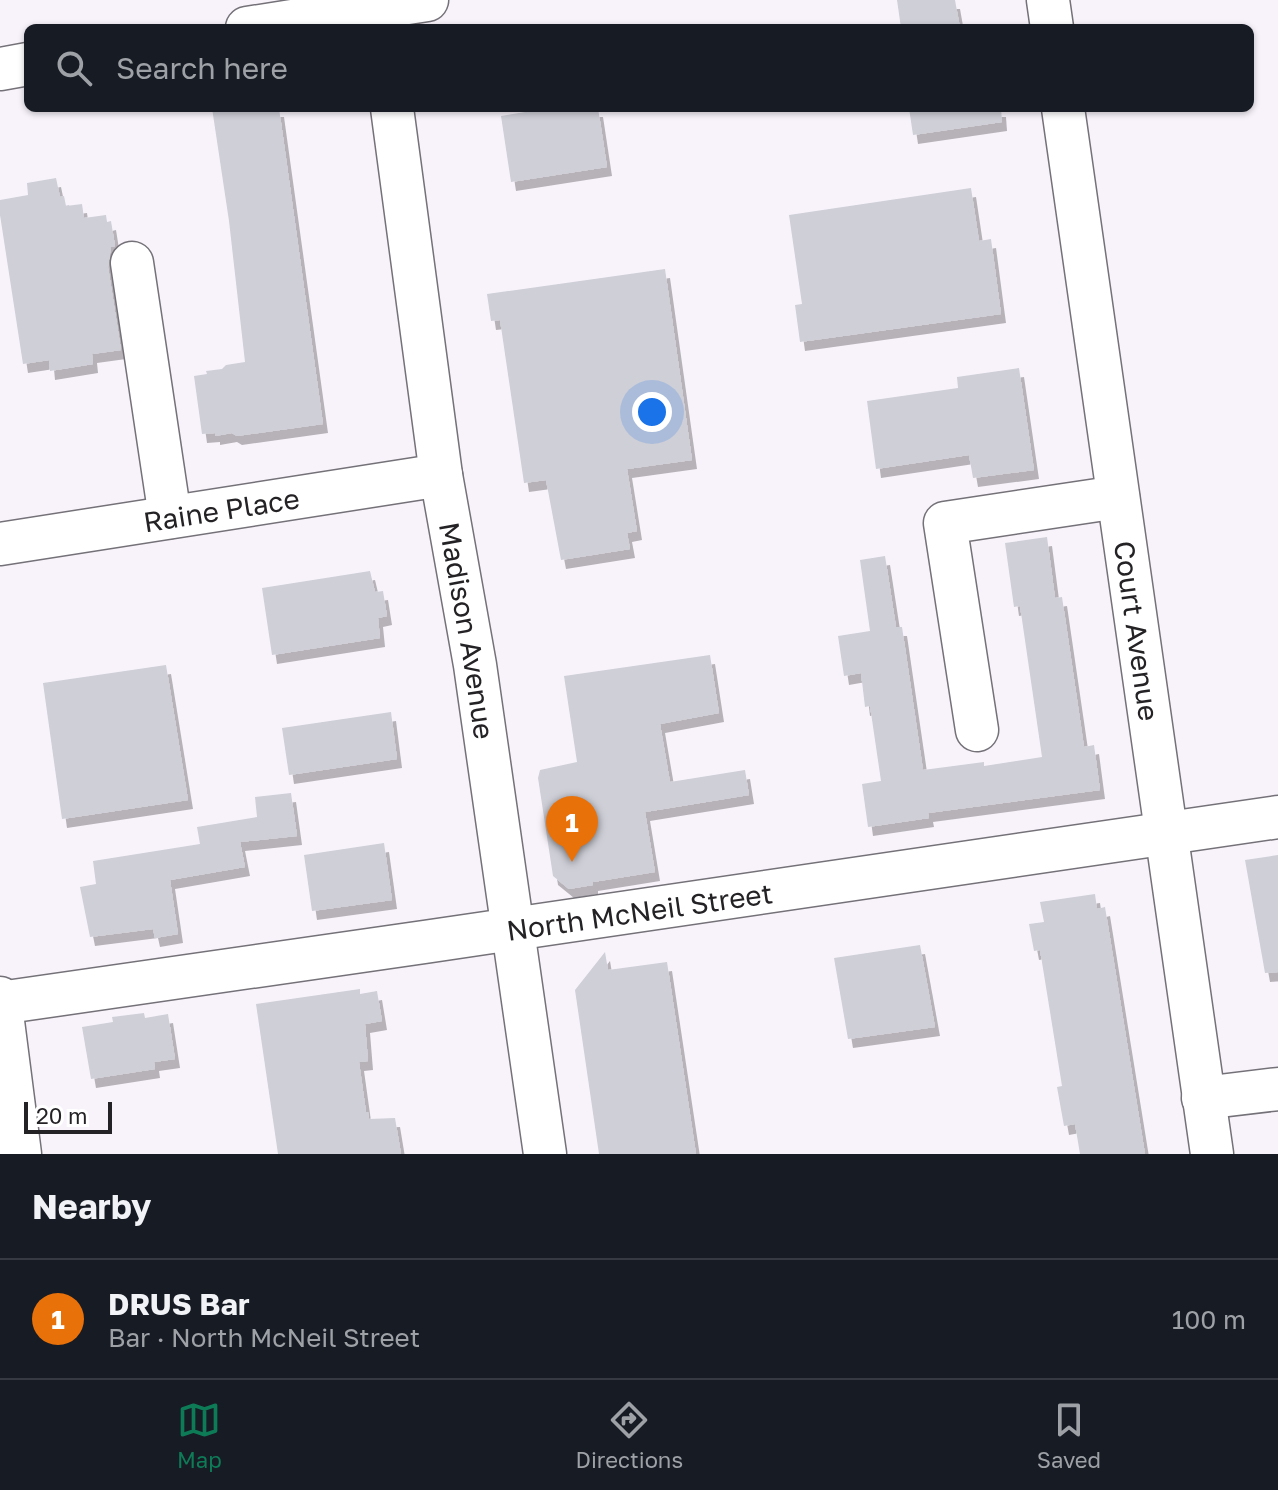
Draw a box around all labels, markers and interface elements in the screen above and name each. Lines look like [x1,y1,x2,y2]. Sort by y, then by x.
search box [24,24,1254,112]
icon: search [52,46,96,90]
text: Search here [116,50,288,86]
your location [632,392,672,432]
street label: Raine Place [141,481,302,538]
street label: Madison Avenue [433,519,502,741]
street label: Court Avenue [1108,539,1167,723]
pin: 1 [546,796,598,862]
street label: North McNeil Street [504,876,775,946]
scale bar [24,1098,112,1134]
text: 20 m [36,1102,87,1129]
text: Nearby [32,1186,152,1226]
text: DRUS Bar [108,1286,250,1322]
text: 1 [51,1304,65,1335]
text: 100 m [1172,1304,1246,1335]
text: Bar · North McNeil Street [108,1322,420,1353]
tab: Map [177,1398,222,1473]
tab: Directions [576,1398,683,1473]
tab: Saved [1037,1398,1101,1473]

